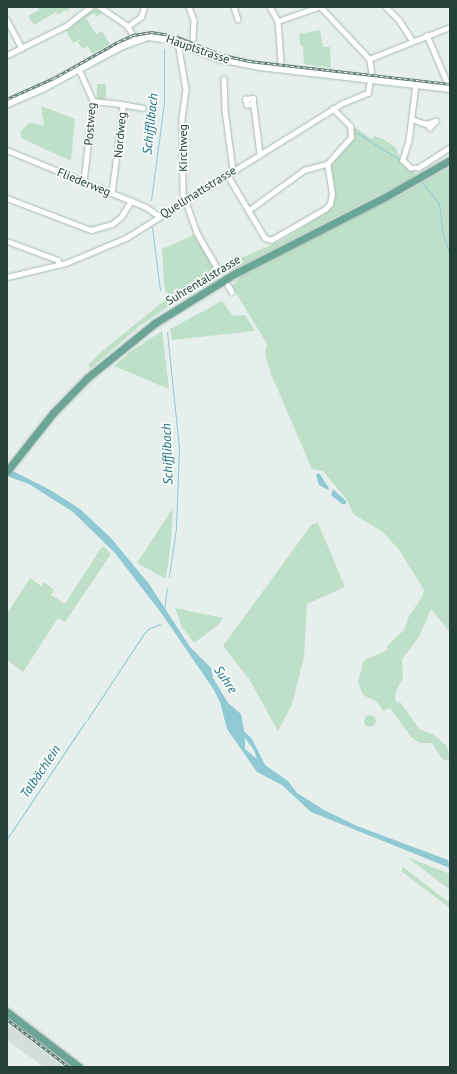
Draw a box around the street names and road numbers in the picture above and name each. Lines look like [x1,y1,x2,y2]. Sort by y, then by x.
street label: Hauptstrasse [164,31,232,67]
street label: Postweg [81,102,99,146]
street label: Nordweg [111,111,129,159]
street label: Kirchweg [176,124,190,172]
street label: Quellmattstrasse [157,163,239,221]
street label: Fliederweg [55,165,113,199]
street label: Suhrentalstrasse [163,252,243,308]

